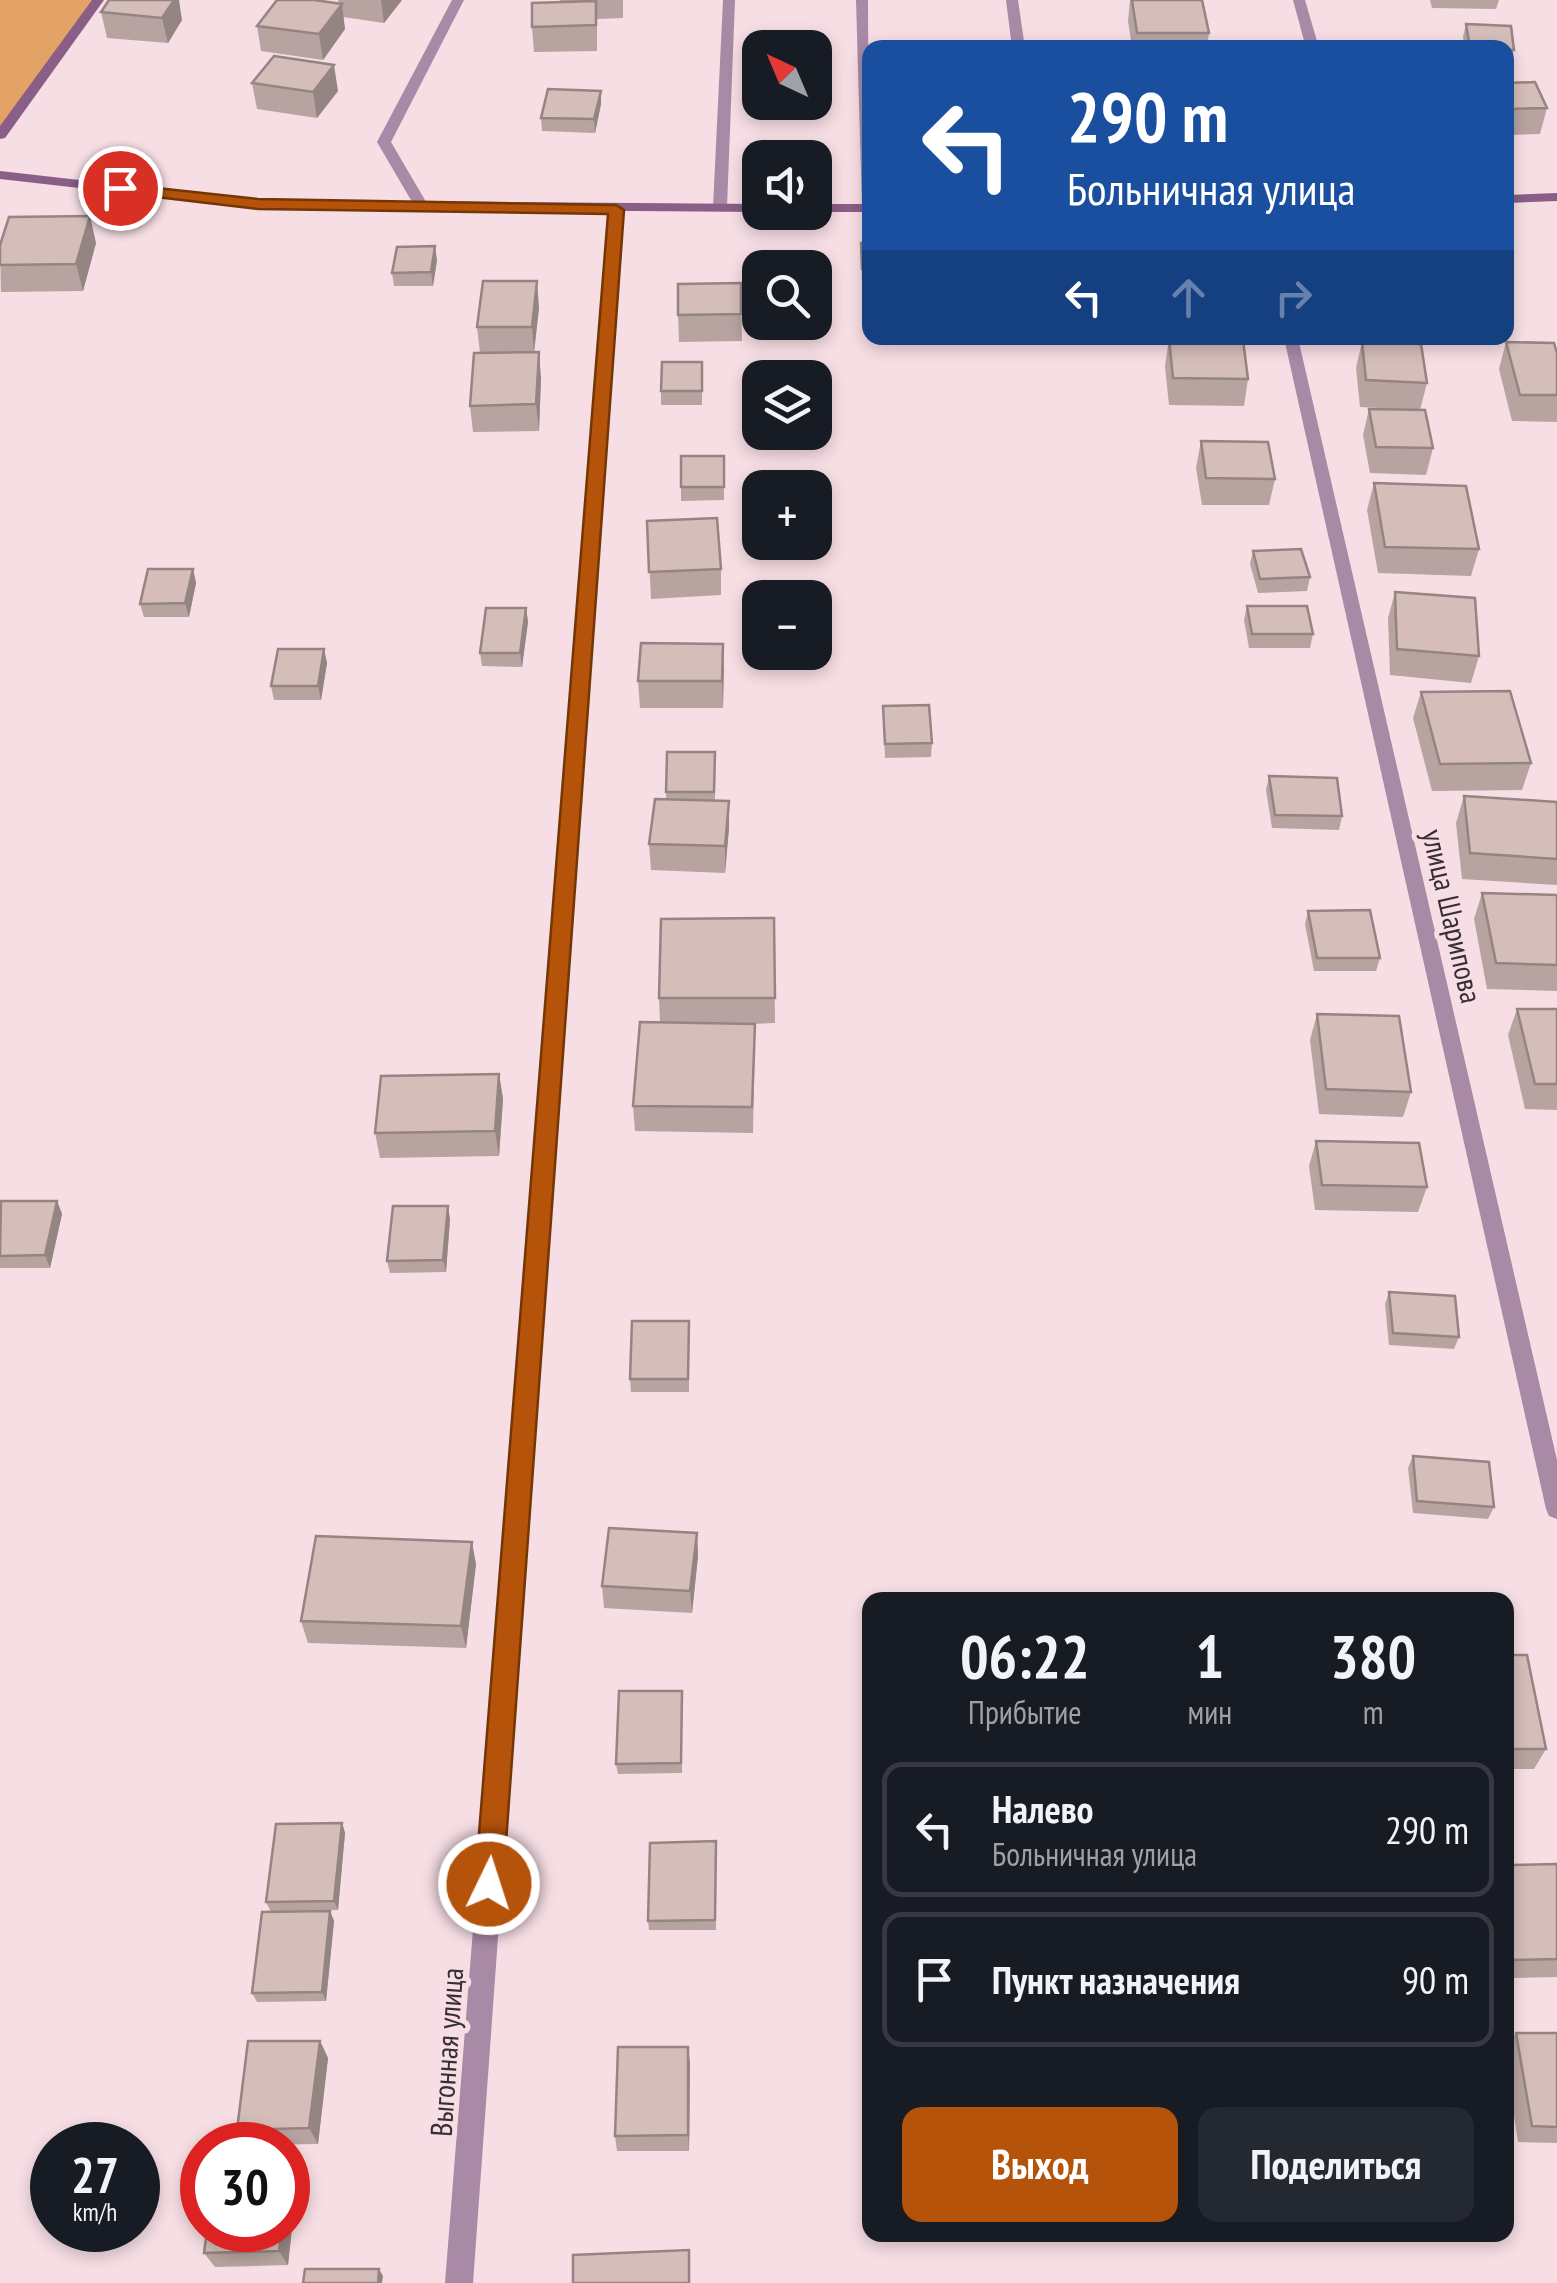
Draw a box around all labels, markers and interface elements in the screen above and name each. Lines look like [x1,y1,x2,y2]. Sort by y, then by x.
north arrow [742,30,832,120]
map controls [742,30,832,670]
text: 290 m [1067,71,1228,161]
icon: left [902,80,1032,210]
button: sound [742,140,832,230]
pin [78,146,163,231]
text: Больничная улица [1067,159,1355,217]
icon: arrive [93,161,148,216]
button: search [742,250,832,340]
icon: left [1056,270,1111,325]
icon: ahead [1161,270,1216,325]
icon: right [1266,270,1321,325]
button: layers [742,360,832,450]
button: + [742,470,832,560]
button: − [742,580,832,670]
street label: улица Шарипова [1414,825,1492,1007]
text: 06:22 [960,1617,1090,1695]
text: 1 [1196,1617,1224,1695]
text: 380 [1330,1617,1416,1695]
text: Прибытие [968,1691,1081,1733]
text: мин [1188,1691,1232,1733]
text: m [1363,1691,1383,1733]
text: Налево [992,1784,1093,1833]
icon: left [907,1802,962,1857]
text: 290 m [1385,1805,1469,1854]
position arrow [437,1832,541,1936]
text: Больничная улица [992,1833,1197,1875]
icon: arrive [907,1952,962,2007]
text: Пункт назначения [992,1955,1240,2004]
text: 90 m [1402,1955,1469,2004]
street label: Выгонная улица [421,1966,471,2138]
button: Выход [902,2107,1178,2222]
button: Поделиться [1198,2107,1474,2222]
speed limit sign: 30 [180,2122,310,2252]
text: 27 [71,2142,119,2207]
text: km/h [73,2196,117,2228]

